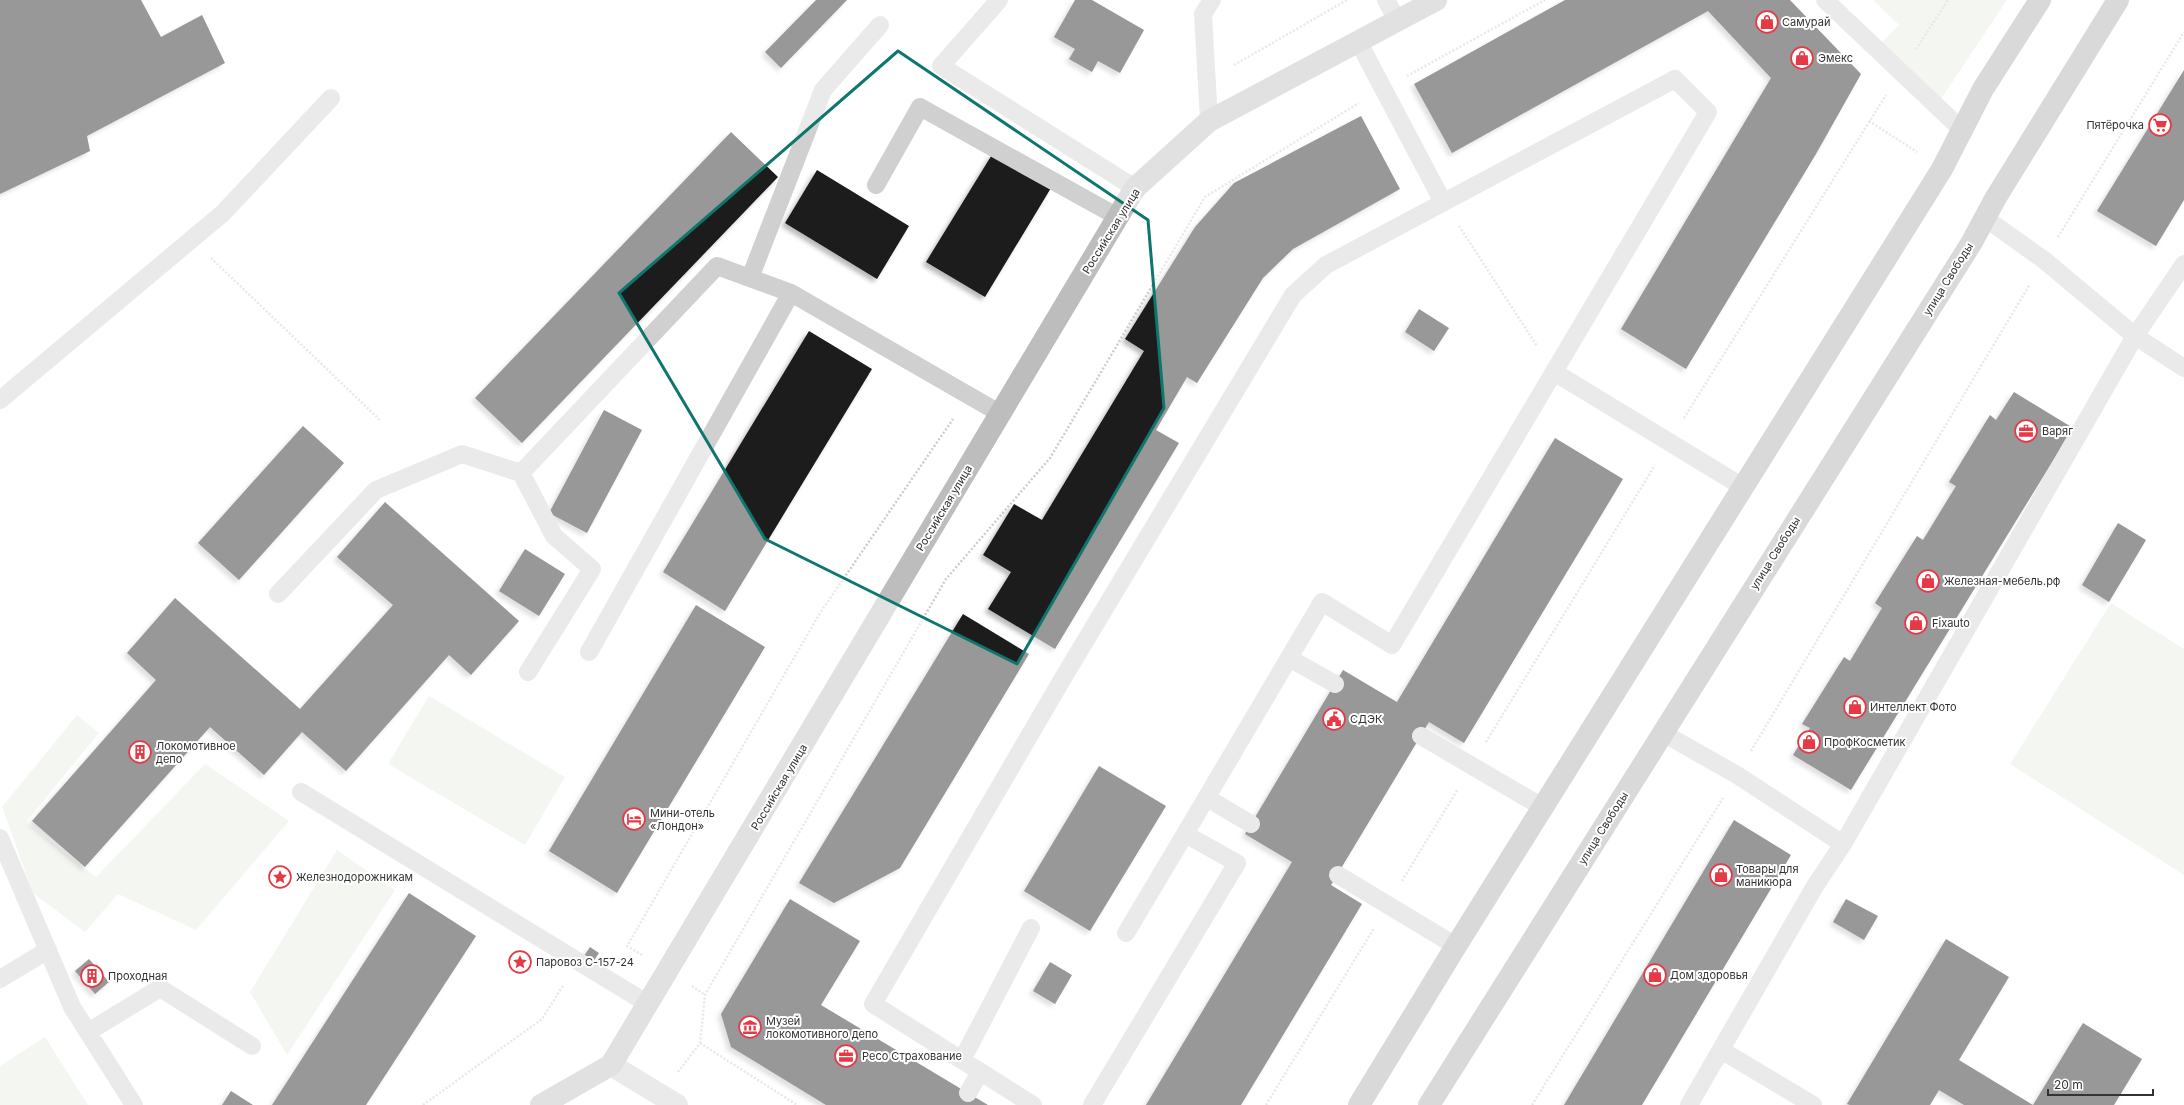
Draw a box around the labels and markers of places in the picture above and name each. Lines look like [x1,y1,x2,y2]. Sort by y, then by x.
shop icon: Самурай [1754,9,1780,35]
place label: Самурай [1782,15,1830,29]
shop icon: Эмекс [1789,45,1815,71]
place label: Эмекс [1818,51,1853,65]
supermarket icon: Пятёрочка [2147,112,2173,138]
place label: Пятёрочка [2086,118,2144,132]
office icon: Варяг [2013,418,2039,444]
place label: Варяг [2042,424,2073,438]
shop icon: Железная-мебель.рф [1915,568,1941,594]
place label: Железная-мебель.рф [1944,574,2061,588]
shop icon: Fixauto [1903,610,1929,636]
place label: Fixauto [1932,616,1970,630]
shop icon: Интеллект Фото [1842,694,1868,720]
place label: Интеллект Фото [1870,700,1957,714]
public building icon: СДЭК [1321,706,1347,732]
place label: СДЭК [1350,712,1383,726]
shop icon: ПрофКосметик [1796,729,1822,755]
place label: ПрофКосметик [1824,735,1906,749]
building icon: Локомотивное депо [127,739,153,765]
place label: Локомотивное депо [156,739,236,766]
hotel icon: Мини-отель «Лондон» [621,806,647,832]
place label: Мини-отель «Лондон» [650,806,715,833]
shop icon: Товары для маникюра [1708,862,1734,888]
place label: Товары для маникюра [1736,862,1799,889]
place icon: Железнодорожникам [267,864,293,890]
place label: Железнодорожникам [296,870,413,884]
place icon: Паровоз С-157-24 [507,949,533,975]
place label: Паровоз С-157-24 [536,955,634,969]
shop icon: Дом здоровья [1642,962,1668,988]
building icon: Проходная [79,963,105,989]
place label: Дом здоровья [1670,968,1748,982]
place label: Проходная [108,969,167,983]
museum icon: Музей локомотивного депо [737,1014,763,1040]
place label: Музей локомотивного депо [766,1014,879,1041]
office icon: Ресо Страхование [833,1043,859,1069]
place label: Ресо Страхование [862,1049,962,1063]

